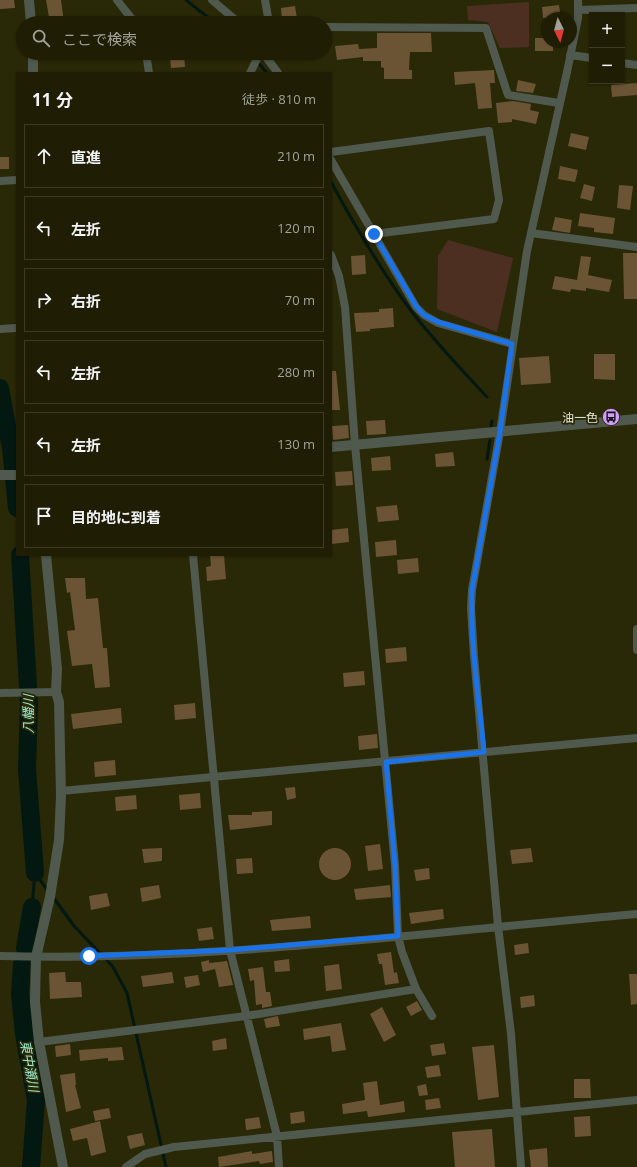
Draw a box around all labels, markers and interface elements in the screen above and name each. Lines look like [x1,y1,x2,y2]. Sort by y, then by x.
north arrow [541,12,577,48]
map controls [589,12,625,84]
button: + [589,12,625,48]
search box [16,16,332,60]
icon: search [30,27,52,49]
text: ここで検索 [62,29,137,49]
button: − [589,48,625,84]
text: 11 分 [32,88,73,111]
text: 徒歩 · 810 m [242,90,316,108]
icon: ahead [33,145,55,167]
text: 直進 [71,147,101,167]
text: 210 m [277,147,315,165]
icon: left [33,217,55,239]
text: 左折 [71,219,101,239]
text: 120 m [277,219,315,237]
route end [365,225,383,243]
icon: right [33,289,55,311]
text: 右折 [71,291,101,311]
text: 70 m [285,291,315,309]
icon: left [33,361,55,383]
text: 左折 [71,363,101,383]
text: 280 m [277,363,315,381]
bus stop icon: 油一色 [601,407,621,427]
place label: 油一色 [562,409,598,426]
icon: left [33,433,55,455]
text: 左折 [71,435,101,455]
text: 130 m [277,435,315,453]
icon: arrive [33,505,55,527]
text: 目的地に到着 [71,507,161,527]
water label: 八幡川 [19,693,37,734]
route start [80,947,98,965]
water label: 東中瀬川 [17,1039,44,1095]

